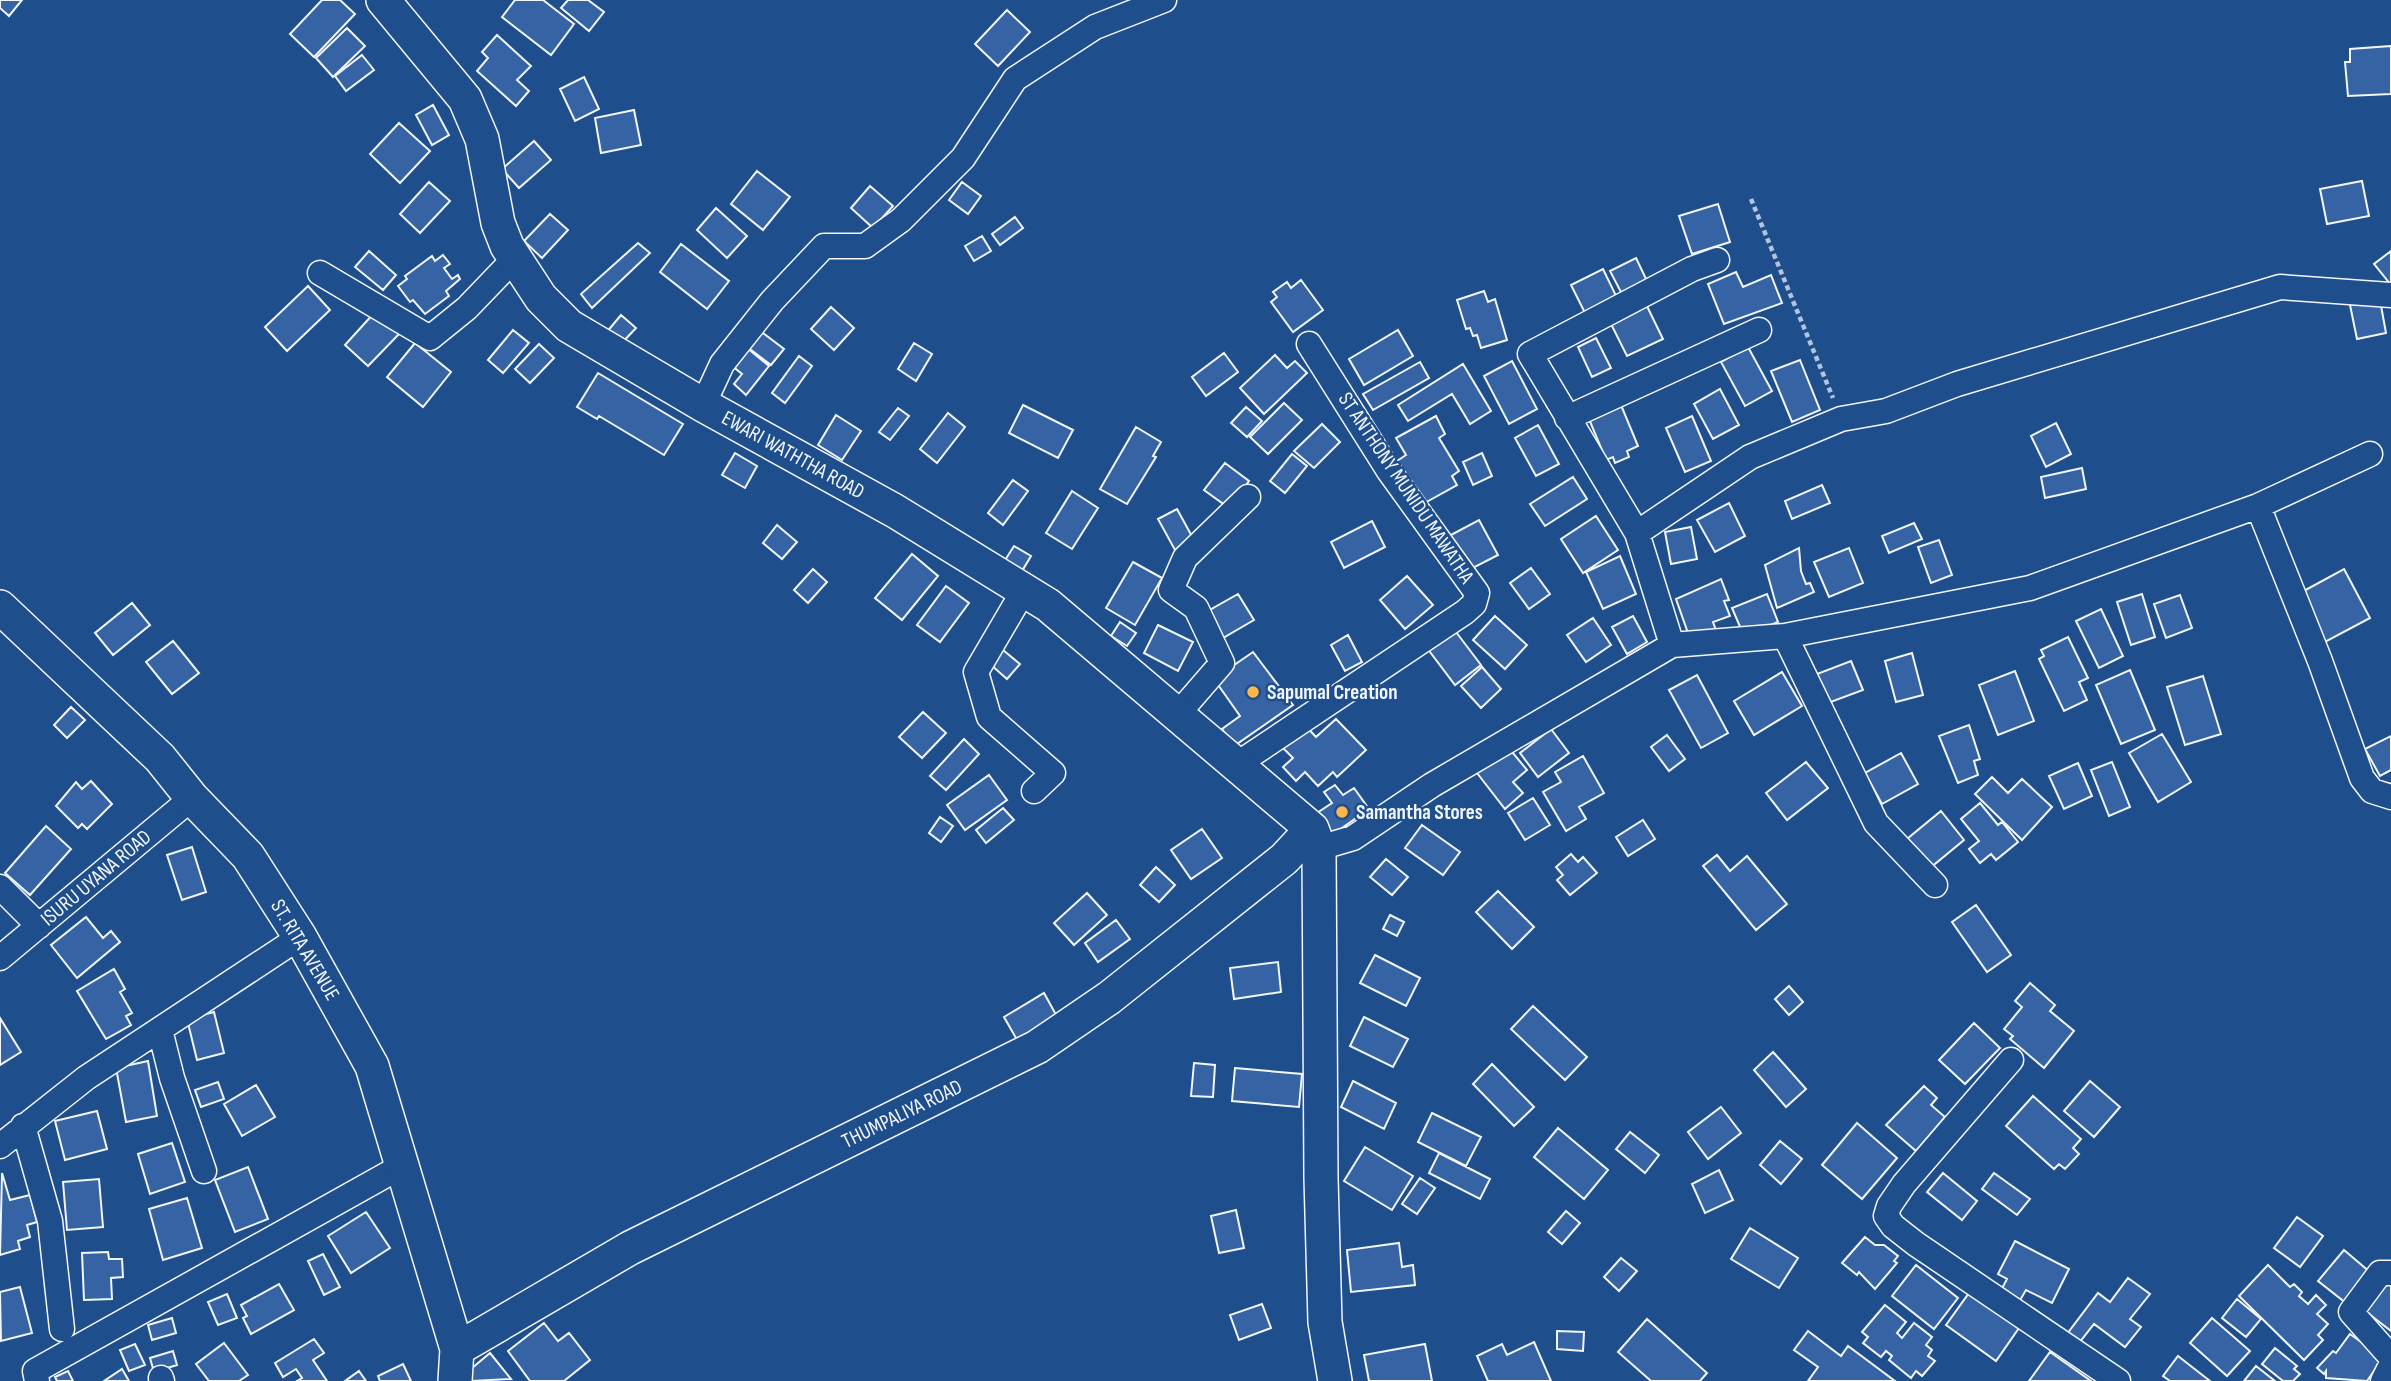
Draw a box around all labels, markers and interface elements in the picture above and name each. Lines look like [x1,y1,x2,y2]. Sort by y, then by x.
street label: ST ANTHONY MUNIDU MAWATHA [1333,388,1480,589]
street label: EWARI WATHTHA ROAD [717,405,869,505]
place label: Sapumal Creation [1267,680,1398,705]
marker: Sapumal Creation [1245,684,1261,700]
place label: Samantha Stores [1356,800,1483,825]
marker: Samantha Stores [1334,804,1350,820]
street label: ISURU UYANA ROAD [36,825,156,931]
street label: ST. RITA AVENUE [265,895,345,1005]
street label: THUMPALIYA ROAD [838,1074,966,1154]

